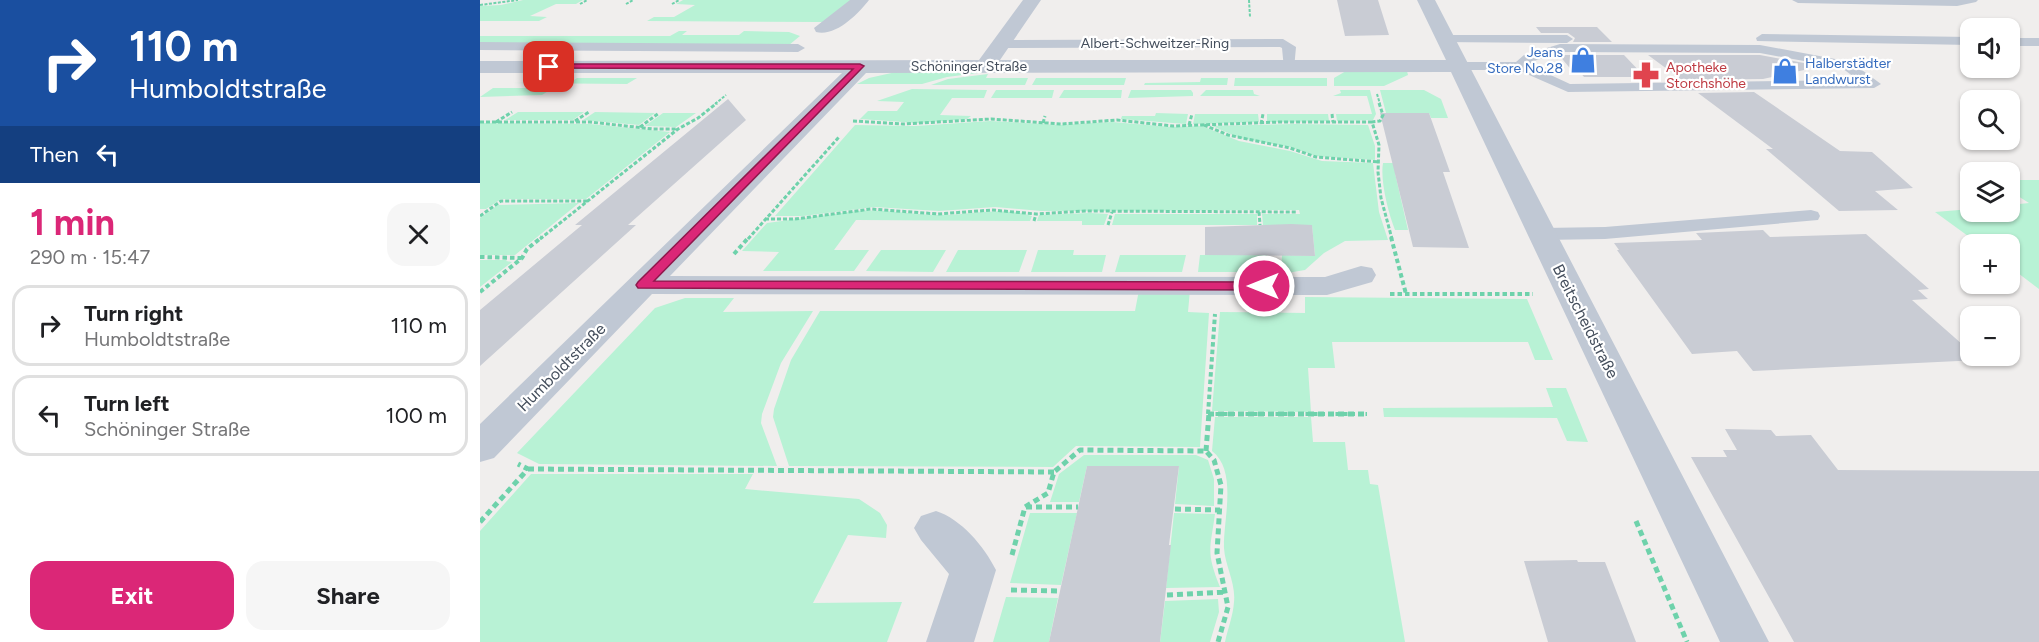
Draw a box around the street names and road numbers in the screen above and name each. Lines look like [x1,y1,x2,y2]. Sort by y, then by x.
street label: Albert-Schweitzer-Ring [1081,35,1229,52]
street label: Schöninger Straße [911,58,1028,75]
street label: Breitscheidstraße [1549,261,1623,382]
street label: Humboldtstraße [513,319,610,415]

